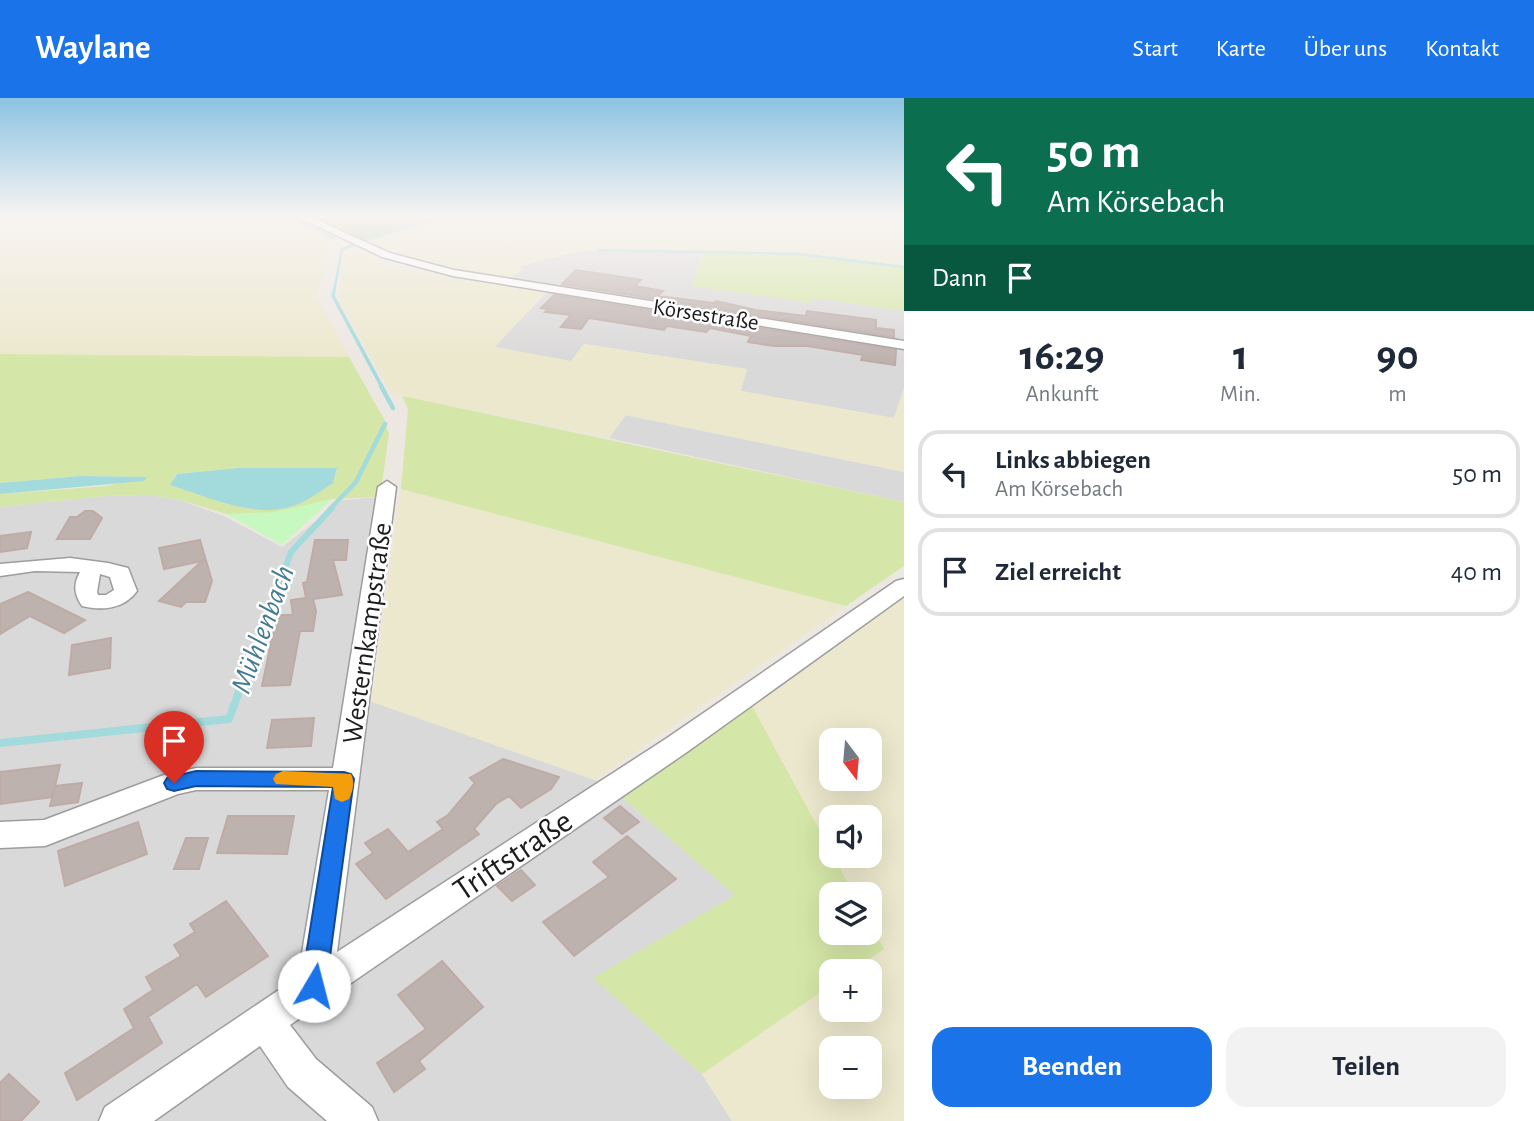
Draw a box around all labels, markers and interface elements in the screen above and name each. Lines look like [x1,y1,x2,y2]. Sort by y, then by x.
text: Waylane [35,32,151,65]
text: Start [1133,37,1178,61]
text: Karte [1216,37,1266,61]
text: Über uns [1304,37,1387,61]
text: Kontakt [1425,37,1499,61]
icon: left [932,126,1023,217]
text: 50 m [1047,128,1141,177]
text: Am Körsebach [1047,186,1225,218]
icon: arrive [1001,259,1039,297]
text: Dann [932,265,987,291]
street label: Körsestraße [651,296,760,335]
text: 16:29 [1019,335,1105,377]
text: 1 [1233,335,1248,377]
text: 90 [1376,335,1419,377]
text: Ankunft [1025,383,1099,406]
text: Min. [1220,383,1261,406]
text: m [1388,383,1407,406]
text: Links abbiegen [995,447,1151,473]
icon: left [936,455,974,493]
text: 50 m [1452,461,1502,487]
text: Am Körsebach [995,478,1123,501]
street label: Westernkampstraße [339,521,397,746]
icon: arrive [936,553,974,591]
text: Ziel erreicht [995,559,1121,585]
text: 40 m [1451,559,1502,585]
water label: Mühlenbach [226,561,300,697]
pin [144,711,204,783]
icon: arrive [155,722,193,760]
north arrow [819,728,882,791]
map controls [819,728,882,1099]
street label: Triftstraße [448,805,579,908]
button: sound [819,805,882,868]
button: layers [819,882,882,945]
position arrow [277,949,351,1023]
button: + [819,959,882,1022]
button: Beenden [932,1027,1212,1107]
button: Teilen [1226,1027,1506,1107]
button: − [819,1036,882,1099]

